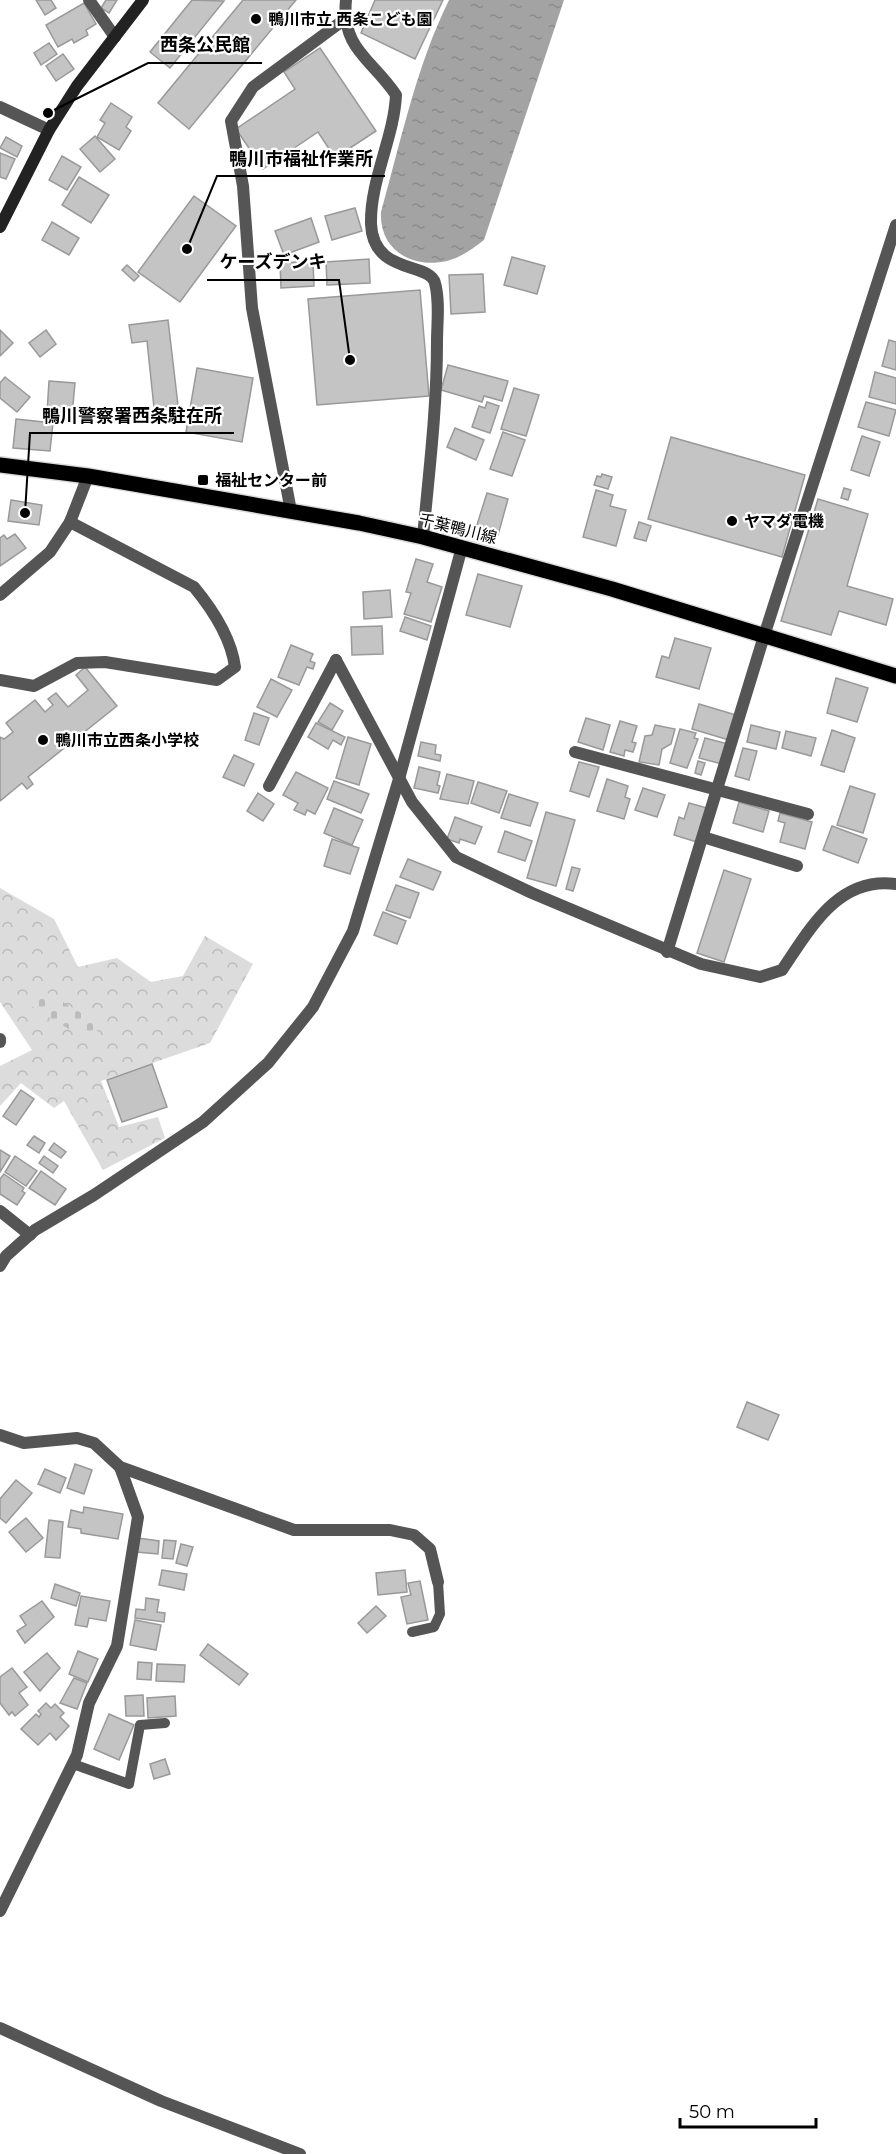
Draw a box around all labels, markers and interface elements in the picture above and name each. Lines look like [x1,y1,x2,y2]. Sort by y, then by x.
place label: 鴨川市立 西条こども園 [268,10,433,29]
marker: 鴨川市立 西条こども園 [249,12,263,26]
callout: 西条公民館 [148,27,262,63]
text: 西条公民館 [160,34,250,56]
callout: 鴨川市福祉作業所 [217,140,385,176]
text: 鴨川市福祉作業所 [229,148,373,170]
callout: ケーズデンキ [207,244,339,280]
text: ケーズデンキ [219,251,327,273]
callout: 鴨川警察署西条駐在所 [30,397,234,433]
text: 鴨川警察署西条駐在所 [42,405,222,427]
place label: 福祉センター前 [215,471,327,490]
marker: 福祉センター前 [196,473,210,487]
street label: 千葉鴨川線 [417,510,499,547]
place label: ヤマダ電機 [744,512,824,531]
marker: ヤマダ電機 [725,514,739,528]
place label: 鴨川市立西条小学校 [55,731,199,750]
marker: 鴨川市立西条小学校 [36,733,50,747]
scale bar [680,2091,816,2129]
text: 50 m [689,2101,735,2123]

